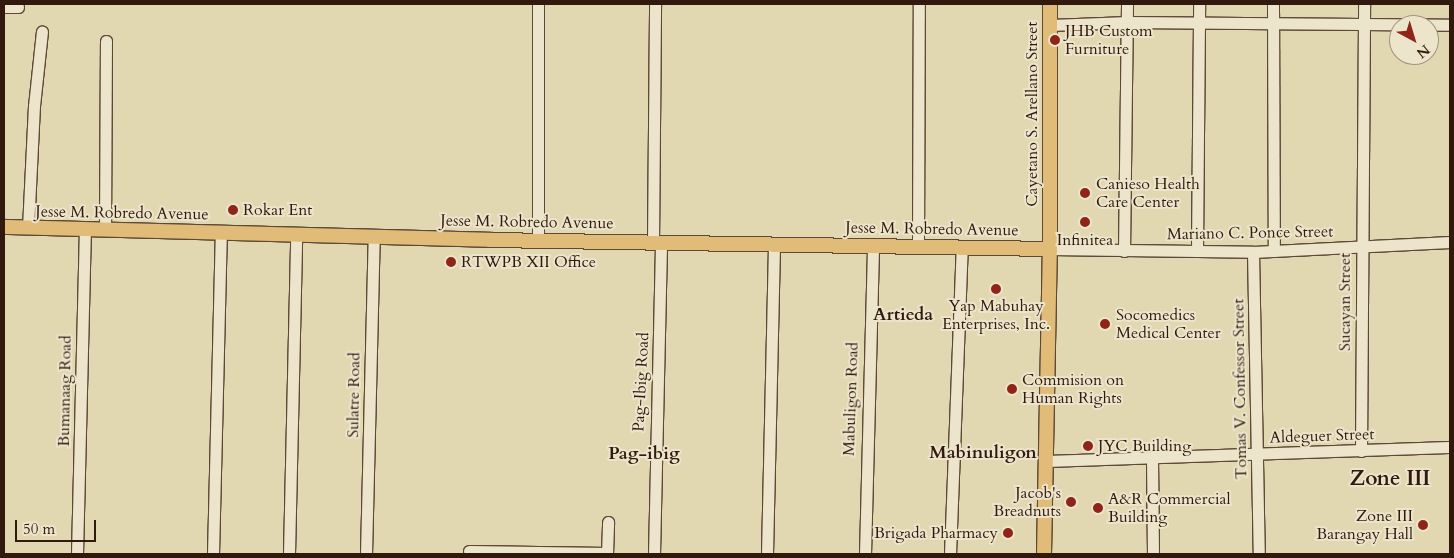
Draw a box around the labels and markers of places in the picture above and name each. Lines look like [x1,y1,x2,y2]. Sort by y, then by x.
place label: JHB Custom Furniture [1065,21,1153,59]
marker: JHB Custom Furniture [1049,34,1061,46]
place label: Canieso Health Care Center [1096,174,1200,212]
marker: Canieso Health Care Center [1078,186,1092,200]
place label: Rokar Ent [243,200,312,220]
marker: Rokar Ent [227,204,239,216]
marker: Infinitea [1079,216,1091,228]
place label: Infinitea [1057,230,1113,250]
place label: RTWPB XII Office [461,252,596,272]
marker: RTWPB XII Office [445,256,457,268]
marker: Yap Mabuhay Enterprises, Inc. [990,283,1002,295]
place label: Yap Mabuhay Enterprises, Inc. [942,296,1050,334]
place label: Socomedics Medical Center [1116,305,1221,343]
marker: Socomedics Medical Center [1098,317,1112,331]
place label: Commision on Human Rights [1022,370,1124,408]
marker: Commision on Human Rights [1006,383,1018,395]
place label: JYC Building [1098,436,1191,456]
marker: JYC Building [1082,440,1094,452]
place label: Jacob's Breadnuts [993,483,1061,521]
place label: A&R Commercial Building [1108,489,1230,527]
marker: Jacob's Breadnuts [1065,496,1077,508]
marker: A&R Commercial Building [1092,502,1104,514]
place label: Zone III Barangay Hall [1316,506,1413,544]
marker: Zone III Barangay Hall [1417,519,1429,531]
place label: Brigada Pharmacy [874,523,998,543]
marker: Brigada Pharmacy [1002,527,1014,539]

